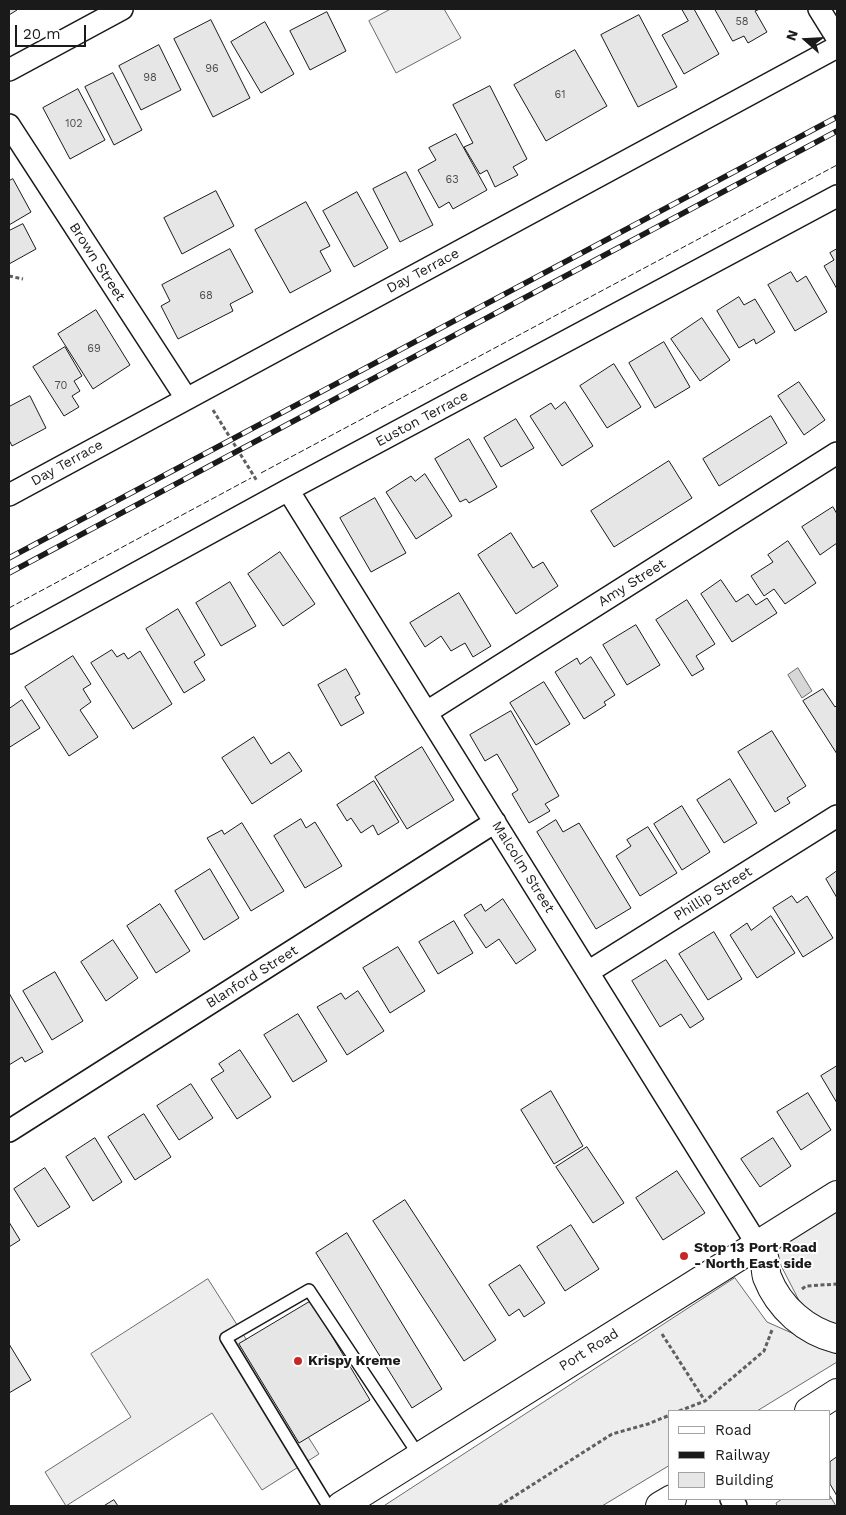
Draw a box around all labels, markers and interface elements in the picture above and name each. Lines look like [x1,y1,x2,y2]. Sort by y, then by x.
scale bar [18,15,89,47]
house number: 58 [735,15,749,29]
north arrow [781,15,831,65]
text: 20 m [23,25,61,43]
text: N [783,28,801,43]
house number: 96 [205,62,219,76]
house number: 98 [143,71,157,85]
house number: 61 [555,88,565,102]
house number: 102 [65,117,83,131]
house number: 63 [445,173,459,187]
street label: Brown Street [65,220,129,304]
street label: Day Terrace [384,245,462,297]
house number: 68 [199,289,213,303]
house number: 69 [87,342,101,356]
house number: 70 [55,379,67,393]
street label: Euston Terrace [373,388,471,450]
street label: Day Terrace [28,436,106,490]
street label: Amy Street [595,556,669,610]
street label: Malcolm Street [488,818,558,916]
street label: Phillip Street [671,863,755,925]
street label: Blanford Street [203,942,301,1012]
place label: Stop 13 Port Road - North East side [694,1240,817,1272]
marker: Stop 13 Port Road - North East side [678,1250,690,1262]
street label: Port Road [556,1325,622,1375]
place label: Krispy Kreme [308,1353,401,1369]
marker: Krispy Kreme [292,1355,304,1367]
legend [668,1410,831,1500]
text: Road [715,1421,752,1439]
text: Railway [715,1446,770,1464]
text: Building [715,1471,773,1489]

